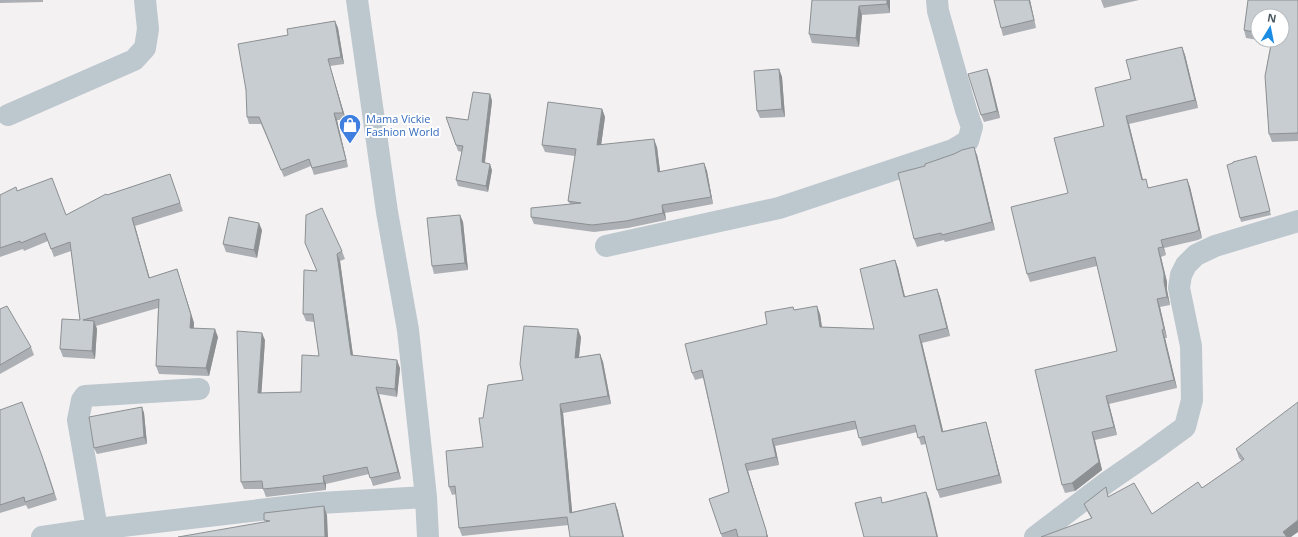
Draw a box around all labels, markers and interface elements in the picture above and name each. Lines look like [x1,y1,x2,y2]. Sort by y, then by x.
north arrow [1250,8,1290,48]
text: N [1266,9,1278,26]
place label: Mama Vickie Fashion World [366,111,440,139]
shop icon: Mama Vickie Fashion World [337,112,363,145]

